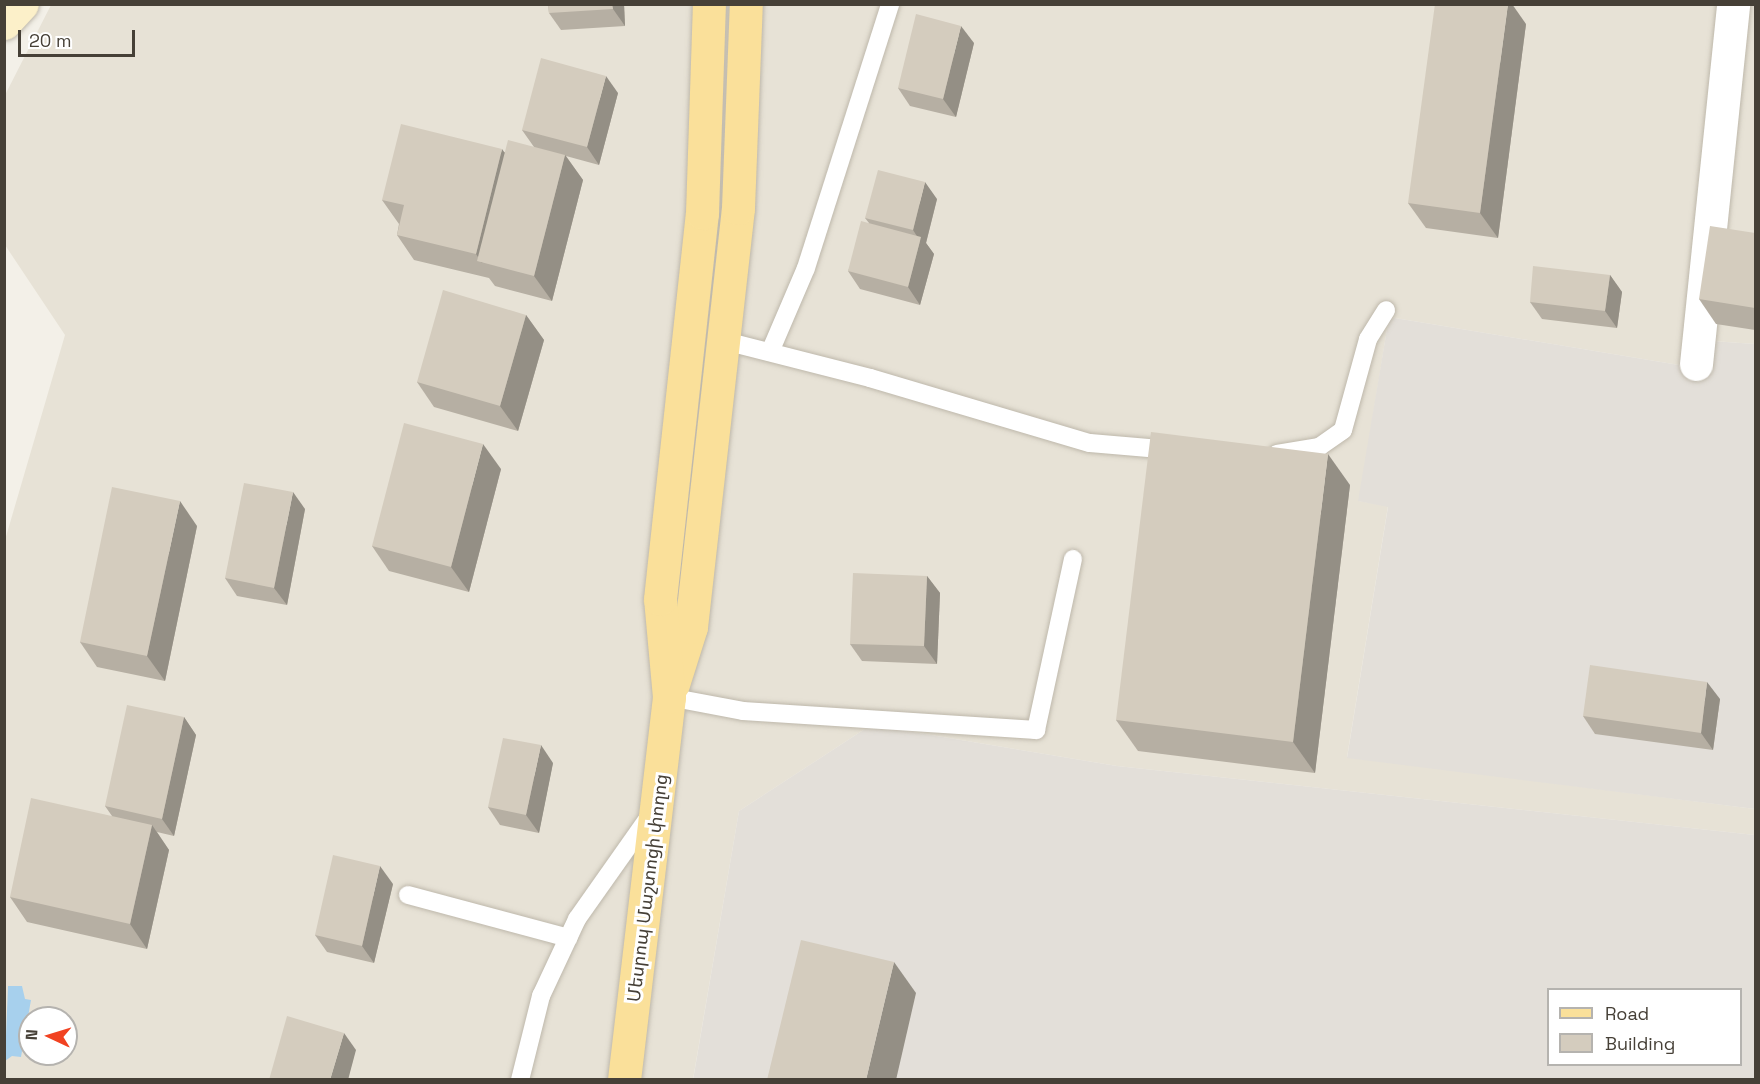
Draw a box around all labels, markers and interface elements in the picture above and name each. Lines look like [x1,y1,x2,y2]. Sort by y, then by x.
scale bar [21,18,138,56]
text: 20 m [29,29,72,52]
street label: Մեսրոպ Մաշտոցի փողոց [623,773,673,1003]
legend [1547,988,1742,1066]
text: Road [1605,1002,1649,1025]
north arrow [18,1006,78,1066]
text: N [21,1029,42,1041]
text: Building [1605,1032,1675,1055]

